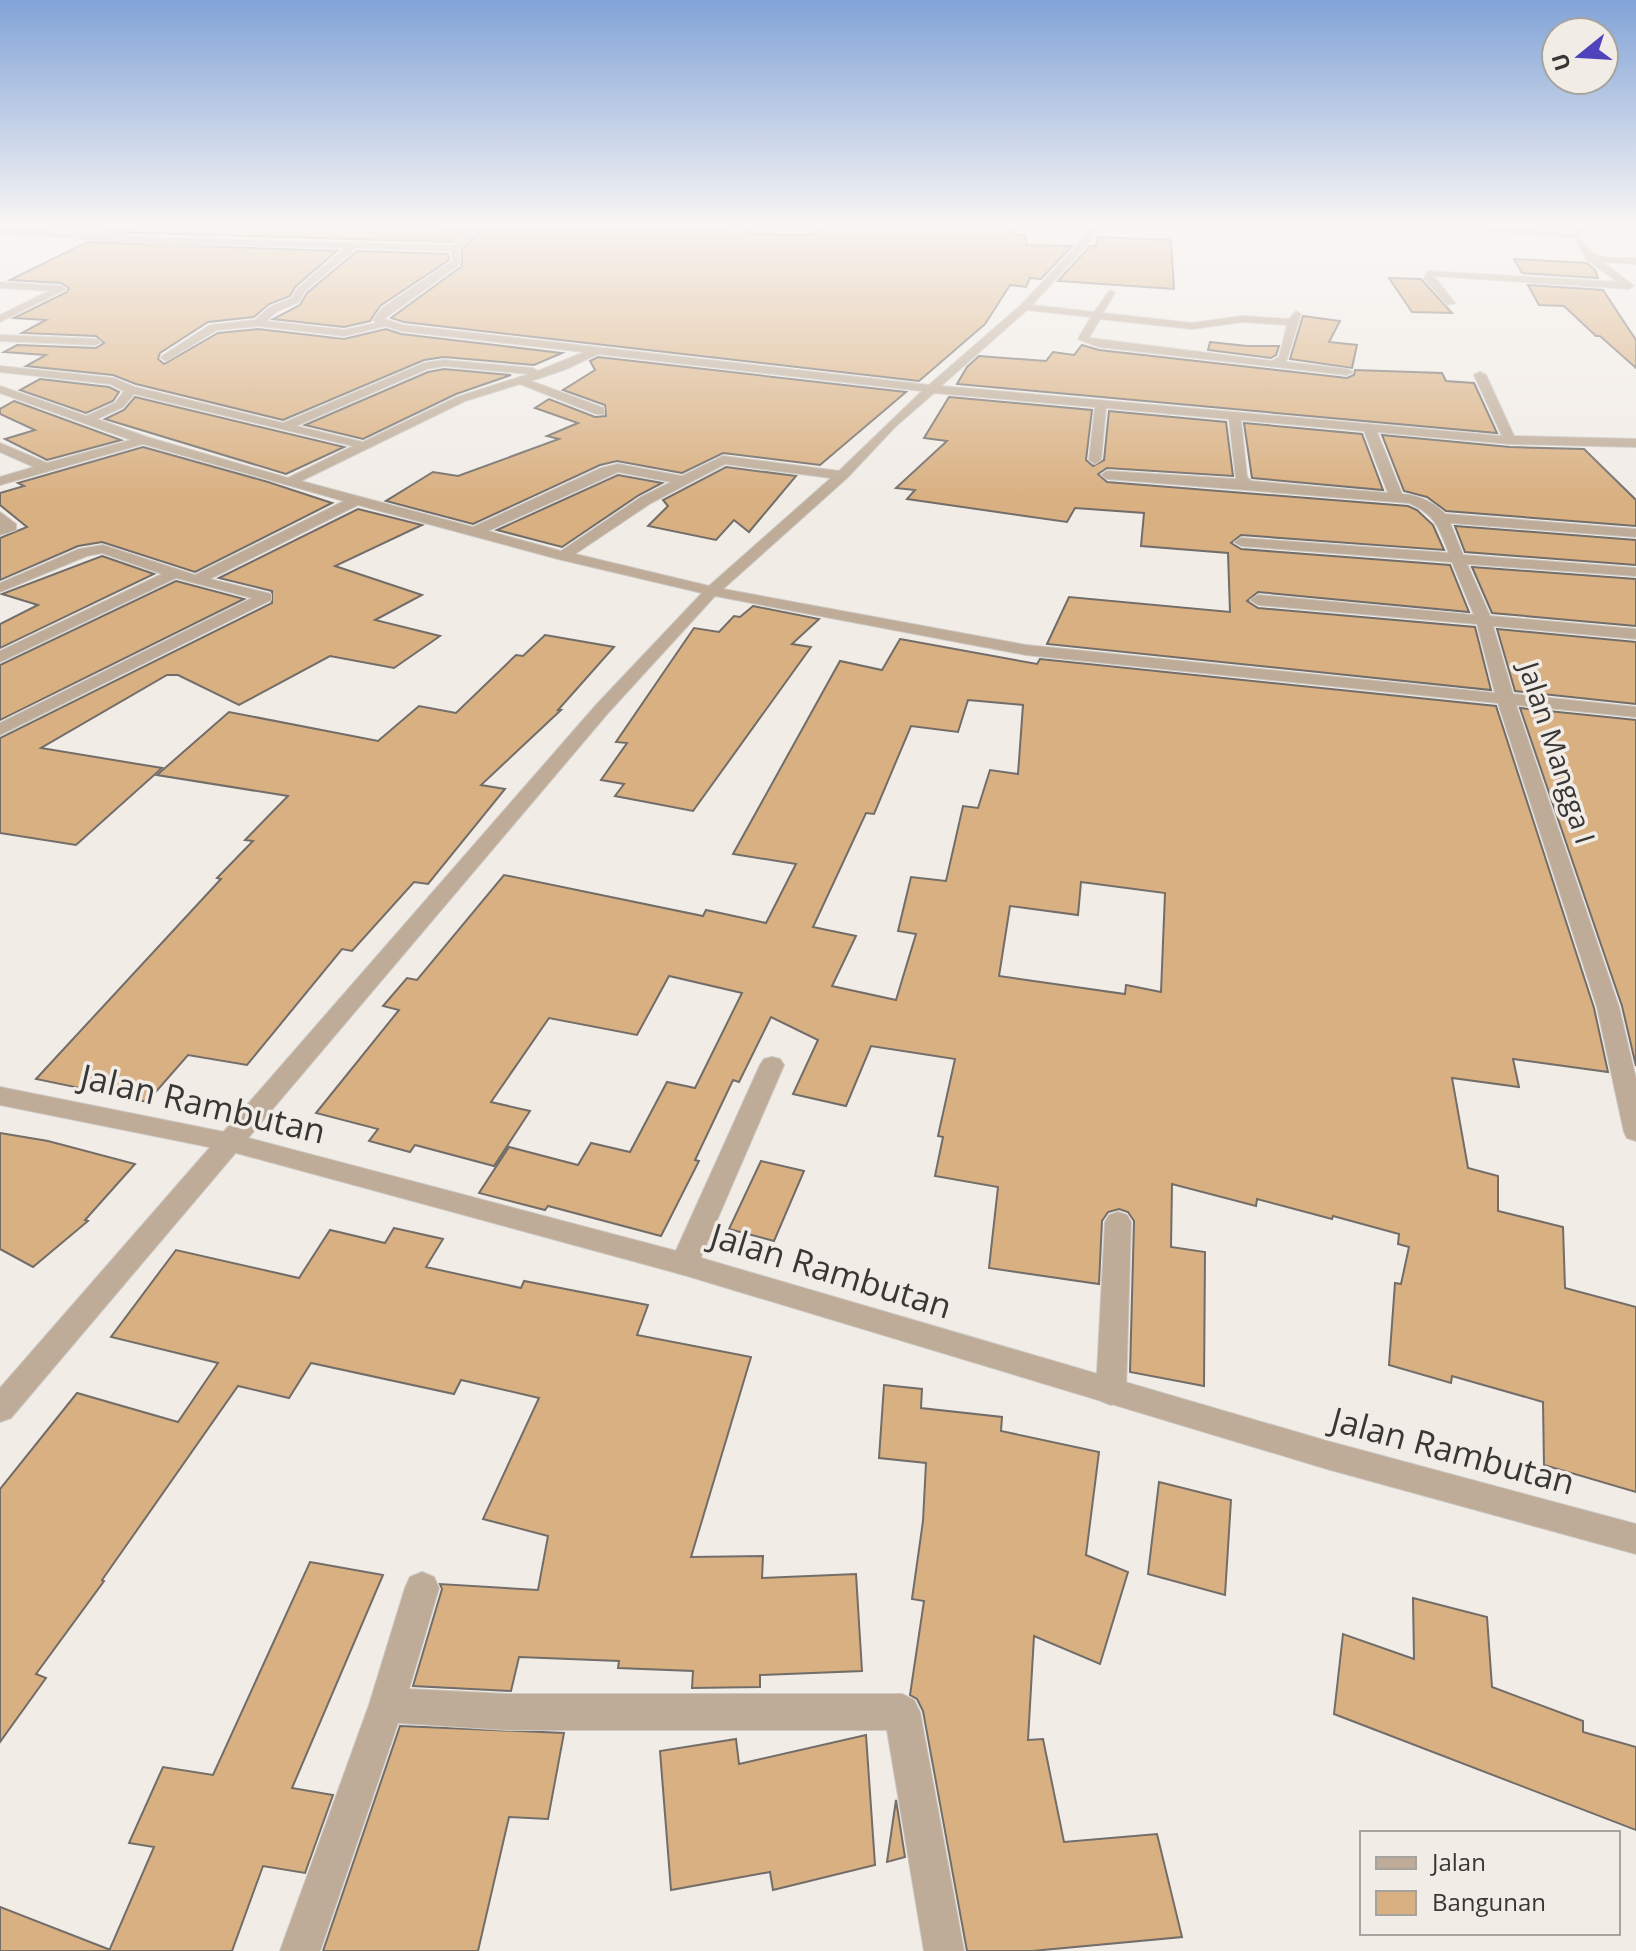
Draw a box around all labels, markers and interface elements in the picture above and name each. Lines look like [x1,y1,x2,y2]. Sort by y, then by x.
north arrow [1540,16,1620,96]
text: U [1543,50,1577,75]
street label: Jalan Mangga I [1510,654,1605,848]
street label: Jalan Rambutan [73,1052,330,1154]
street label: Jalan Rambutan [702,1211,958,1329]
street label: Jalan Rambutan [1324,1395,1580,1505]
legend [1360,1831,1620,1935]
text: Jalan [1430,1845,1486,1878]
text: Bangunan [1432,1885,1546,1918]

